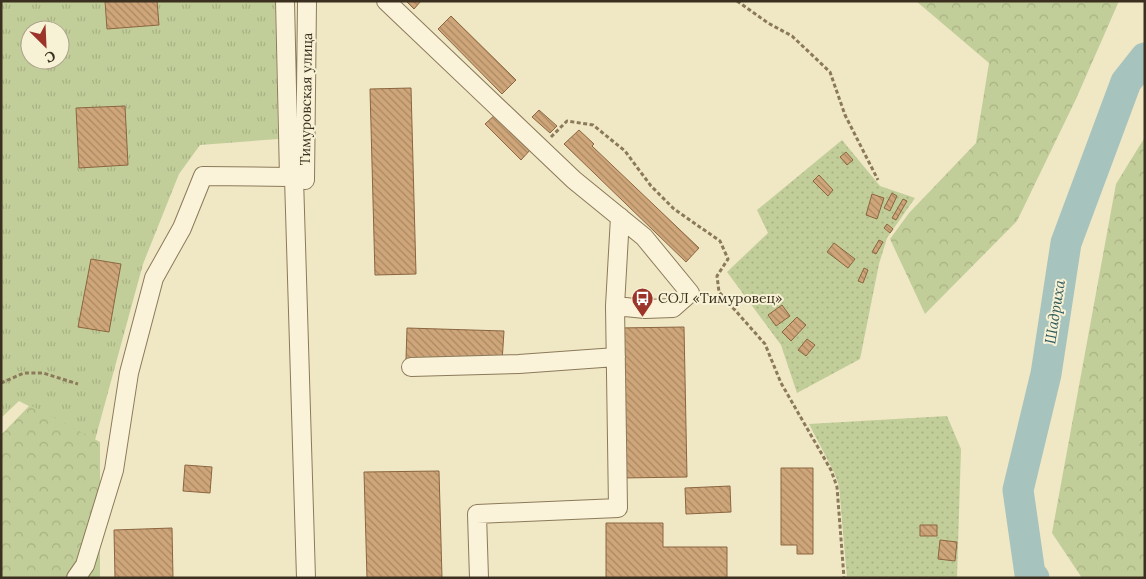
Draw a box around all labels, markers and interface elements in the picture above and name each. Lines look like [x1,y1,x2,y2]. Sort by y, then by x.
north arrow [20,20,70,70]
street label: Тимуровская улица [296,32,316,166]
text: С [42,47,58,67]
water label: Шадриха [1040,278,1069,345]
bus stop icon: СОЛ «Тимуровец» [630,286,654,317]
place label: СОЛ «Тимуровец» [658,289,783,307]

